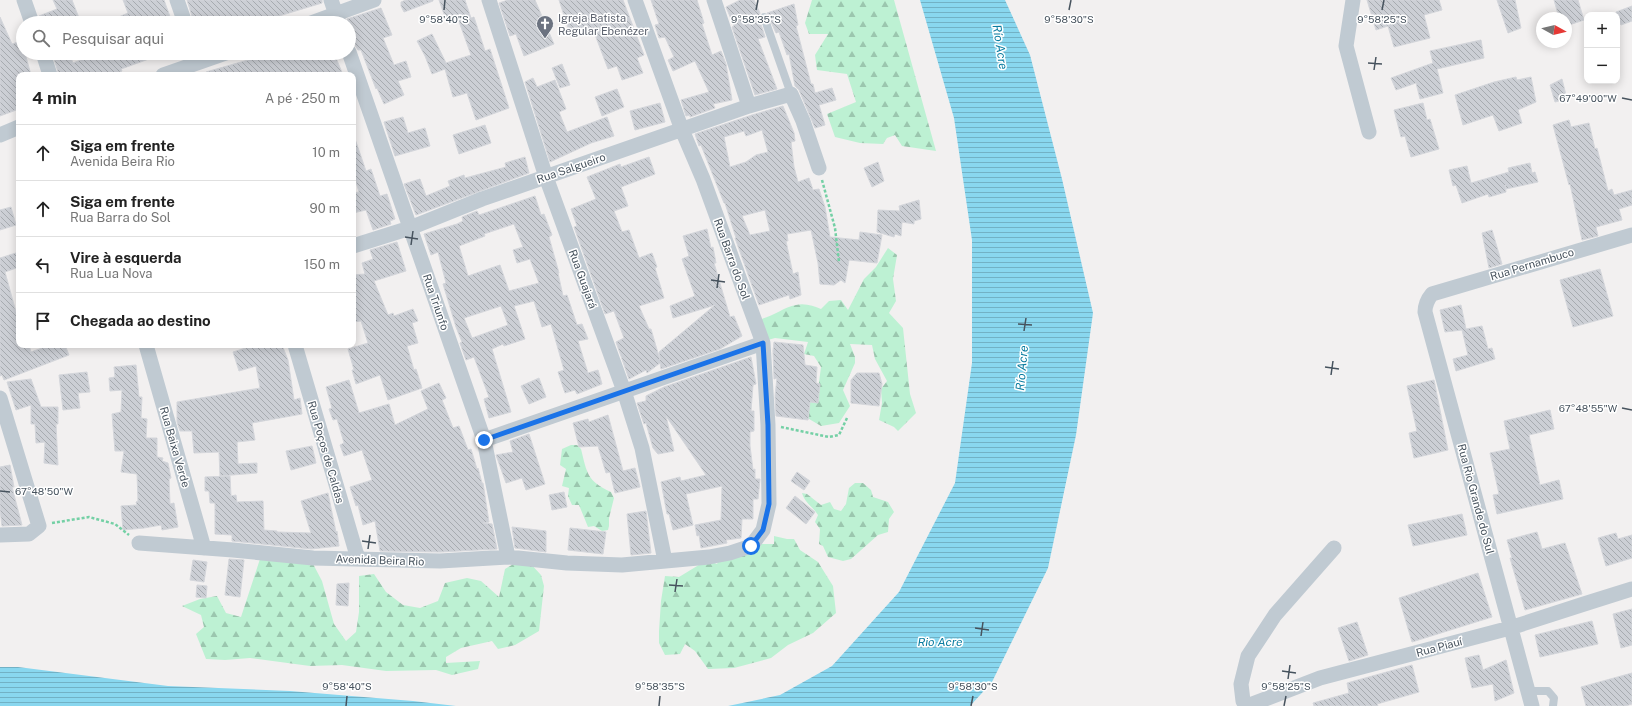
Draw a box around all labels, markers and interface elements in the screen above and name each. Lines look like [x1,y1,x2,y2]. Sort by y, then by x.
place label: Igreja Batista Regular Ebenézer [558,12,649,37]
north arrow [1536,12,1572,48]
map controls [1584,12,1620,84]
button: + [1584,12,1620,48]
text: 9°58'40"S [419,13,469,25]
text: 9°58'35"S [731,13,781,25]
text: 9°58'30"S [1044,13,1094,25]
text: 9°58'25"S [1357,13,1407,25]
church icon: Igreja Batista Regular Ebenézer [535,14,555,39]
search box [16,16,356,60]
water label: Río Acre [990,24,1011,71]
icon: search [30,27,52,49]
text: Pesquisar aqui [62,30,164,47]
button: − [1584,48,1620,84]
text: 4 min [32,88,77,108]
text: A pé · 250 m [265,91,340,106]
text: 67°49'00"W [1559,92,1617,104]
text: Siga em frente [70,137,175,154]
icon: ahead [32,142,54,164]
text: 10 m [312,145,340,160]
street label: Rua Salgueiro [535,151,607,185]
text: Avenida Beira Rio [70,154,175,169]
text: Siga em frente [70,193,175,210]
icon: ahead [32,198,54,220]
text: 90 m [310,201,340,216]
text: Rua Barra do Sol [70,210,171,225]
street label: Rua Barra do Sol [712,217,752,301]
street label: Rua Pernambuco [1489,246,1575,282]
street label: Rua Guajará [567,248,599,310]
text: Vire à esquerda [70,249,182,266]
icon: left [32,254,54,276]
text: 150 m [304,257,340,272]
text: Rua Lua Nova [70,266,153,281]
street label: Rua Triunfo [421,272,451,332]
icon: arrive [32,310,54,332]
text: Chegada ao destino [70,312,211,329]
water label: Río Acre [1013,344,1031,391]
street label: Rua Poços de Caldas [305,399,346,505]
text: 67°48'55"W [1559,402,1618,414]
street label: Rua Baixa Verde [158,405,192,489]
route end [475,431,493,449]
street label: Rua Rio Grande do Sul [1455,442,1497,556]
text: 67°48'50"W [15,485,74,497]
route start [742,537,760,555]
street label: Avenida Beira Rio [335,552,425,568]
water label: Rio Acre [917,635,963,649]
street label: Rua Piauí [1415,635,1464,659]
text: 9°58'40"S [322,680,372,692]
text: 9°58'35"S [635,680,685,692]
text: 9°58'30"S [948,680,998,692]
text: 9°58'25"S [1261,680,1311,692]

